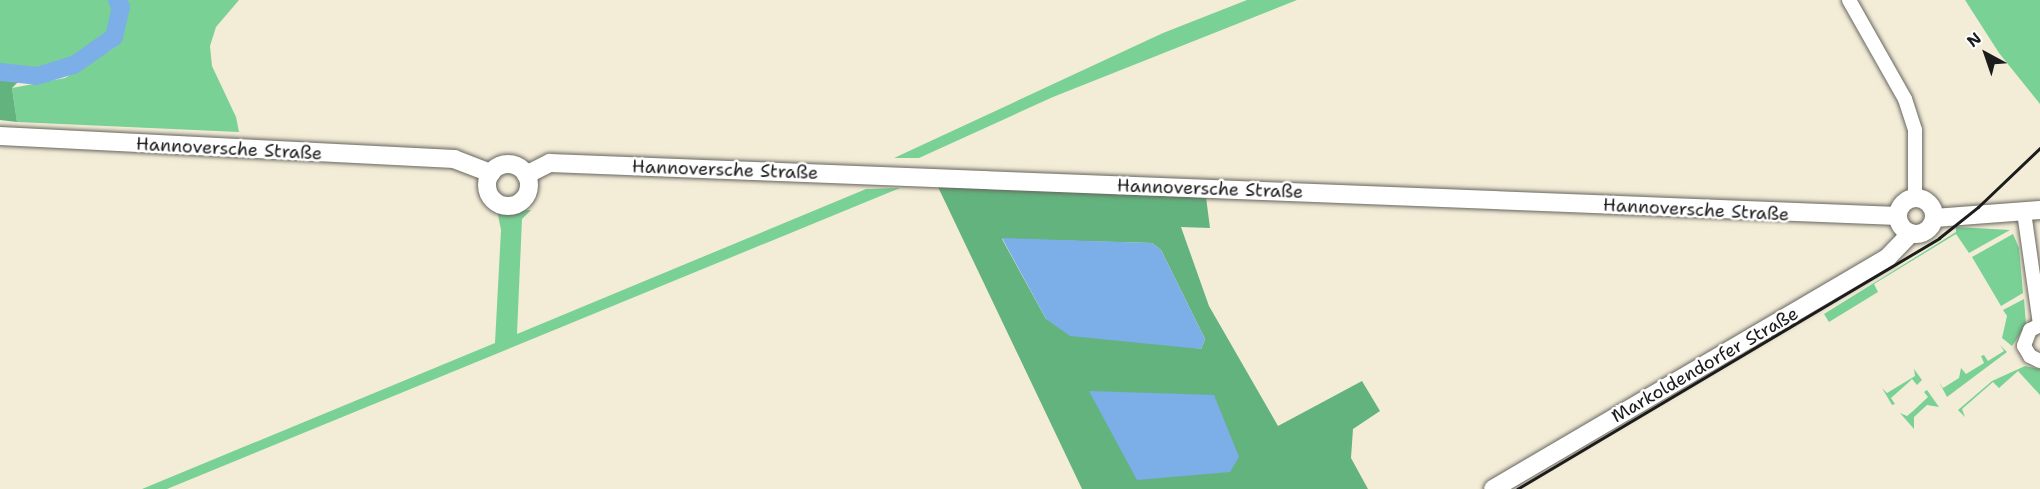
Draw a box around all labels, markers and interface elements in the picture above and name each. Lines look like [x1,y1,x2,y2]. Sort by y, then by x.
north arrow [1956,24,2016,84]
text: N [1962,28,1986,52]
street label: Hannoversche Straße [135,133,323,165]
street label: Hannoversche Straße [631,156,819,184]
street label: Hannoversche Straße [1116,175,1304,203]
street label: Hannoversche Straße [1602,194,1790,226]
street label: Markoldendorfer Straße [1608,303,1802,427]

